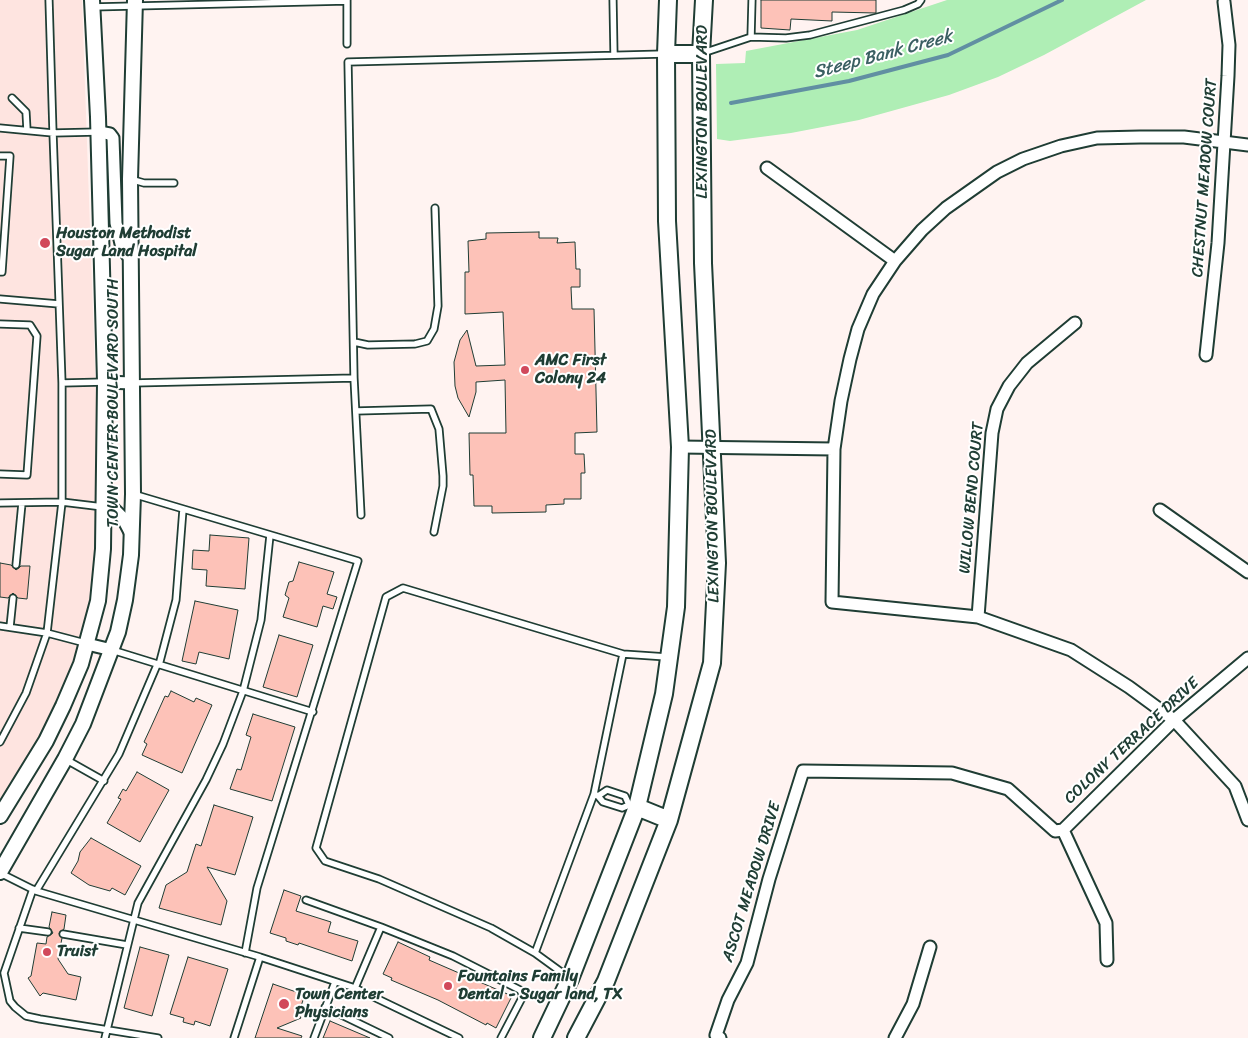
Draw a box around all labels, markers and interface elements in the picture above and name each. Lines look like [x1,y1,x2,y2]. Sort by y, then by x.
street label: LEXINGTON BOULEVARD [693,25,713,199]
water label: Steep Bank Creek [811,26,955,84]
street label: CHESTNUT MEADOW COURT [1188,78,1222,278]
place label: Houston Methodist Sugar Land Hospital [56,224,197,262]
marker: Houston Methodist Sugar Land Hospital [38,236,52,250]
street label: TOWN CENTER BOULEVARD SOUTH [104,278,124,528]
place label: AMC First Colony 24 [535,351,606,389]
marker: AMC First Colony 24 [519,364,531,376]
street label: WILLOW BEND COURT [956,421,988,575]
street label: LEXINGTON BOULEVARD [702,429,724,603]
street label: COLONY TERRACE DRIVE [1061,674,1203,808]
street label: ASCOT MEADOW DRIVE [719,800,785,964]
place label: Truist [57,942,98,962]
marker: Truist [41,946,53,958]
place label: Fountains Family Dental - Sugar land, TX [458,967,623,1005]
marker: Fountains Family Dental - Sugar land, TX [442,980,454,992]
place label: Town Center Physicians [295,985,383,1023]
marker: Town Center Physicians [277,997,291,1011]

